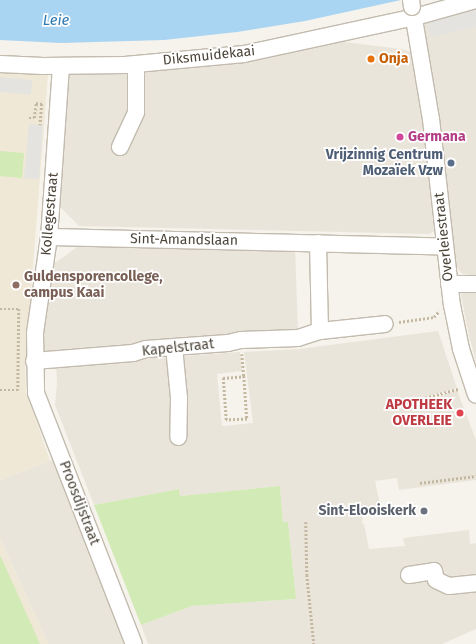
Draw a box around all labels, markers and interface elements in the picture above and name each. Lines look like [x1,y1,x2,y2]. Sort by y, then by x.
water label: Leie [43,12,69,30]
street label: Diksmuidekaai [162,43,256,69]
place label: Onja [379,51,408,67]
marker: Onja [366,54,376,64]
place label: Germana [408,129,466,145]
marker: Germana [395,132,405,142]
place label: Vrijzinnig Centrum Mozaïek Vzw [326,147,443,180]
marker: Vrijzinnig Centrum Mozaïek Vzw [446,158,456,168]
street label: Kollegestraat [38,172,62,256]
street label: Overleiestraat [431,192,457,282]
street label: Sint-Amandslaan [130,231,238,249]
place label: Guldensporencollege, campus Kaai [24,269,163,302]
marker: Guldensporencollege, campus Kaai [11,280,21,290]
street label: Kapelstraat [141,336,215,360]
place label: APOTHEEK OVERLEIE [386,397,452,430]
marker: APOTHEEK OVERLEIE [455,408,465,418]
street label: Proosdijstraat [55,459,103,547]
place label: Sint-Elooiskerk [318,503,416,519]
marker: Sint-Elooiskerk [419,506,429,516]

